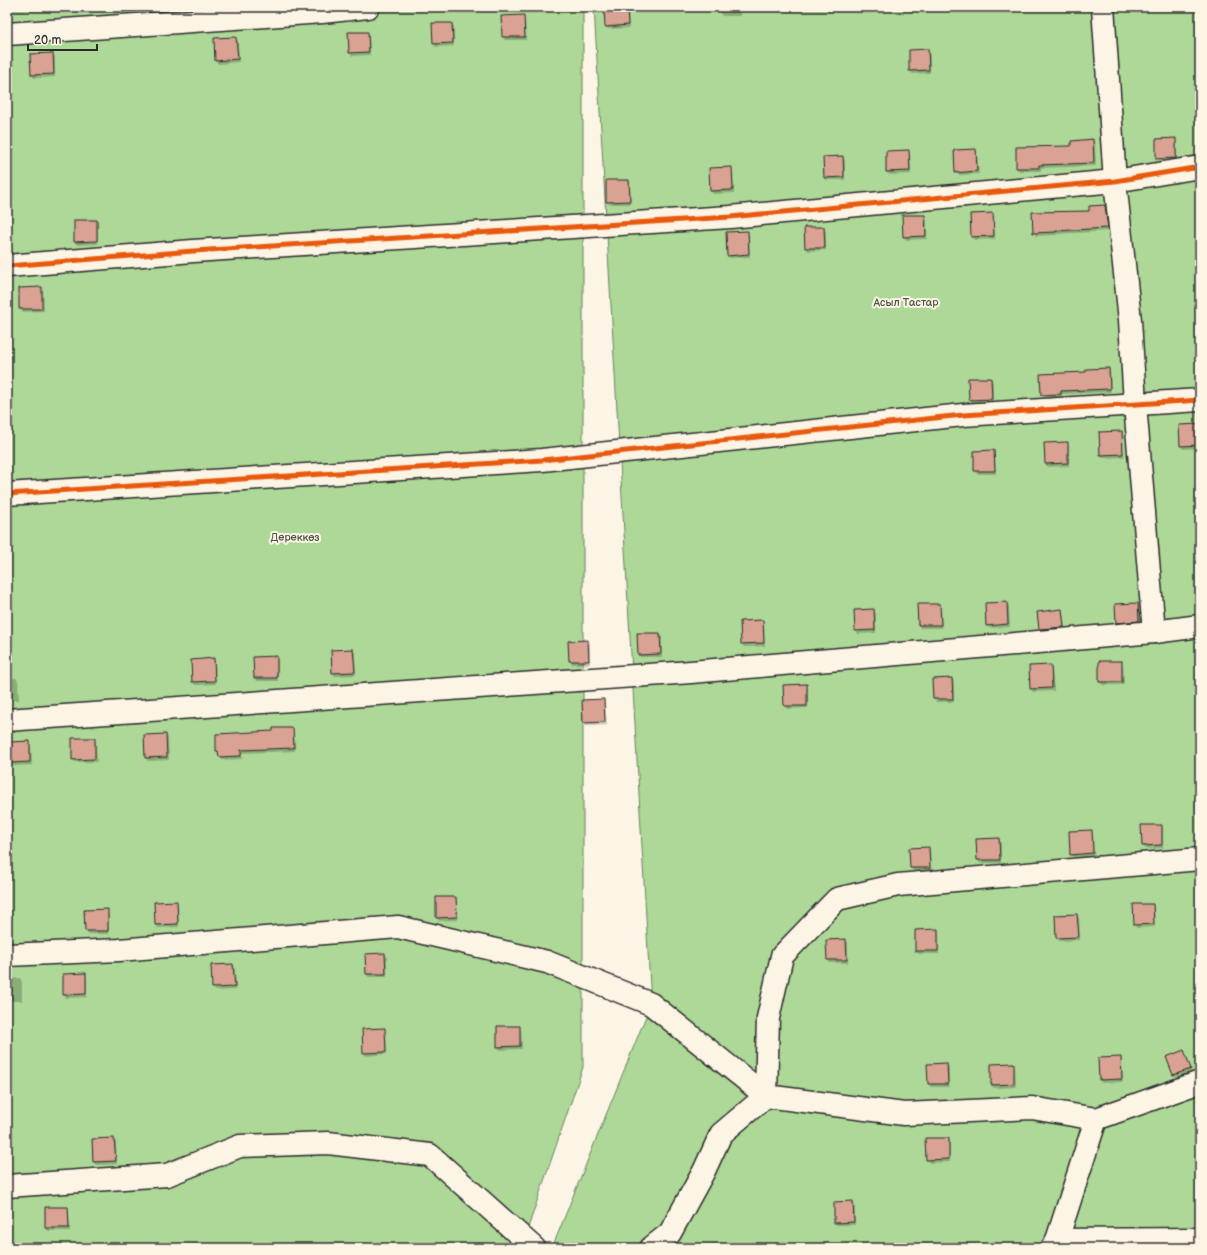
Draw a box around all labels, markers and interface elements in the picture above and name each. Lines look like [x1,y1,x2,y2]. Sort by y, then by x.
scale bar [28,26,97,52]
text: 20 m [34,33,61,48]
park label: Асыл Тастар [872,296,939,309]
park label: Дереккөз [270,531,320,544]

